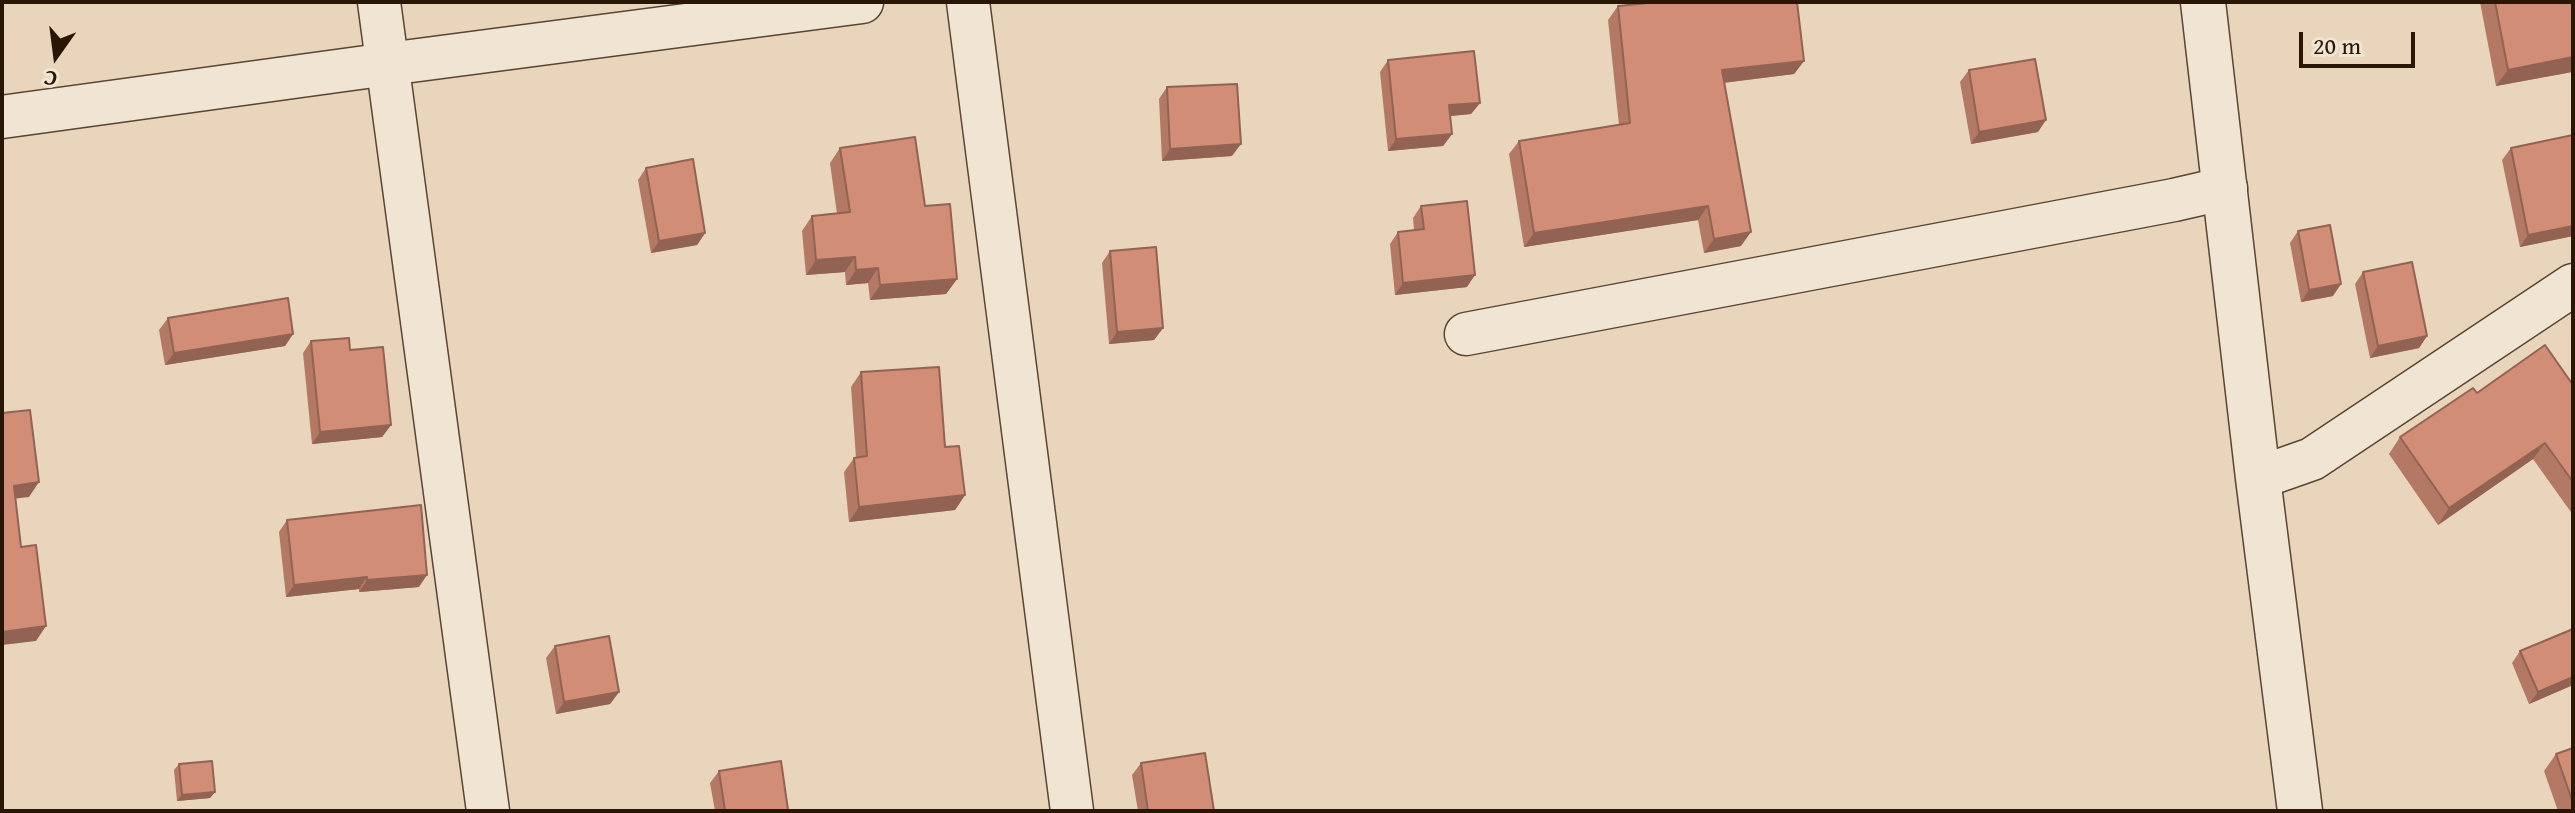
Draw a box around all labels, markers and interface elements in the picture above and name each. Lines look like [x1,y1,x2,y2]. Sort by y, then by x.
north arrow [16,16,96,96]
scale bar [2303,16,2419,66]
text: 20 m [2313,28,2361,63]
text: С [40,62,60,96]

